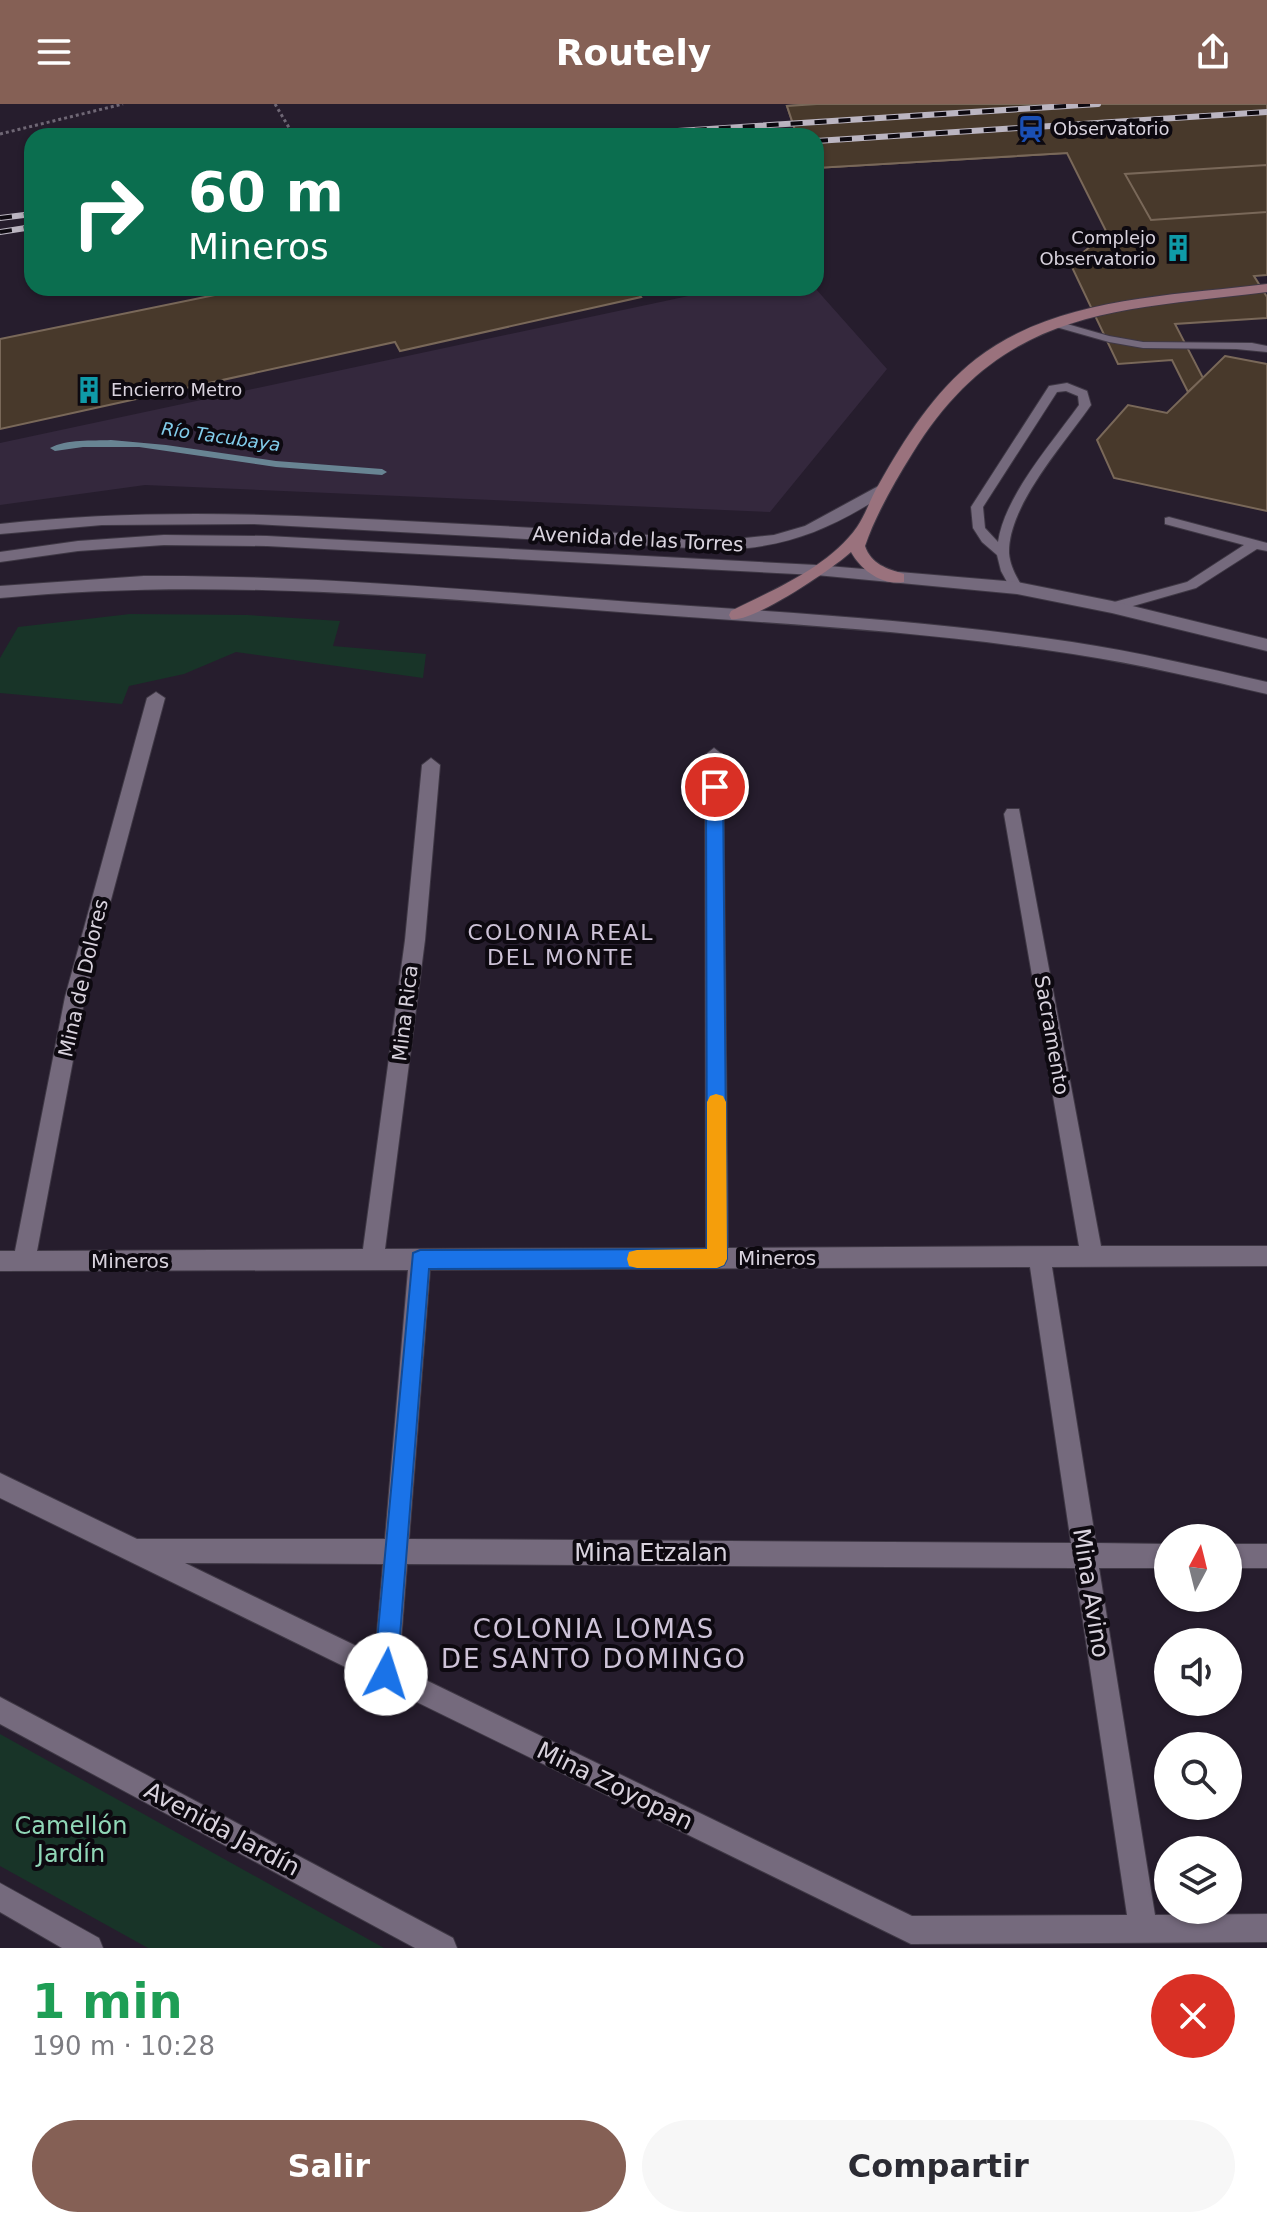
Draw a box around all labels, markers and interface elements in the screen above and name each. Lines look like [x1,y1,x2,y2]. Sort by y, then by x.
icon: menu [32,30,76,74]
icon: share [1191,30,1235,74]
text: Routely [556,32,711,73]
station icon: Observatorio [1016,114,1046,144]
place label: Observatorio [1053,118,1170,139]
text: 60 m [188,159,344,224]
icon: right [56,160,160,264]
text: Mineros [188,226,329,267]
place label: Complejo Observatorio [1039,227,1156,269]
building icon: Complejo Observatorio [1163,233,1193,263]
building icon: Encierro Metro [74,375,104,405]
place label: Encierro Metro [111,379,242,400]
water label: Río Tacubaya [160,418,282,455]
street label: Avenida de las Torres [532,521,744,557]
pin [681,753,749,821]
icon: arrive [693,765,737,809]
street label: Mina de Dolores [53,897,113,1059]
district label: COLONIA REAL DEL MONTE [468,920,654,970]
street label: Mina Rica [387,963,423,1063]
street label: Sacramento [1030,973,1074,1097]
street label: Mineros [738,1246,816,1270]
street label: Mineros [91,1249,169,1273]
north arrow [1154,1524,1242,1612]
map controls [1154,1524,1242,1924]
street label: Mina Avino [1067,1526,1115,1660]
street label: Mina Etzalan [574,1539,728,1567]
district label: COLONIA LOMAS DE SANTO DOMINGO [441,1614,747,1674]
button: sound [1154,1628,1242,1716]
position arrow [344,1632,428,1716]
button: search [1154,1732,1242,1820]
street label: Mina Zoyopan [532,1736,698,1836]
street label: Avenida Jardín [140,1776,304,1882]
park label: Camellón Jardín [15,1812,127,1868]
button: layers [1154,1836,1242,1924]
text: 1 min [32,1973,183,2029]
button: close [1151,1974,1235,2058]
text: 190 m · 10:28 [32,2031,215,2061]
button: Salir [32,2120,626,2212]
button: Compartir [642,2120,1235,2212]

